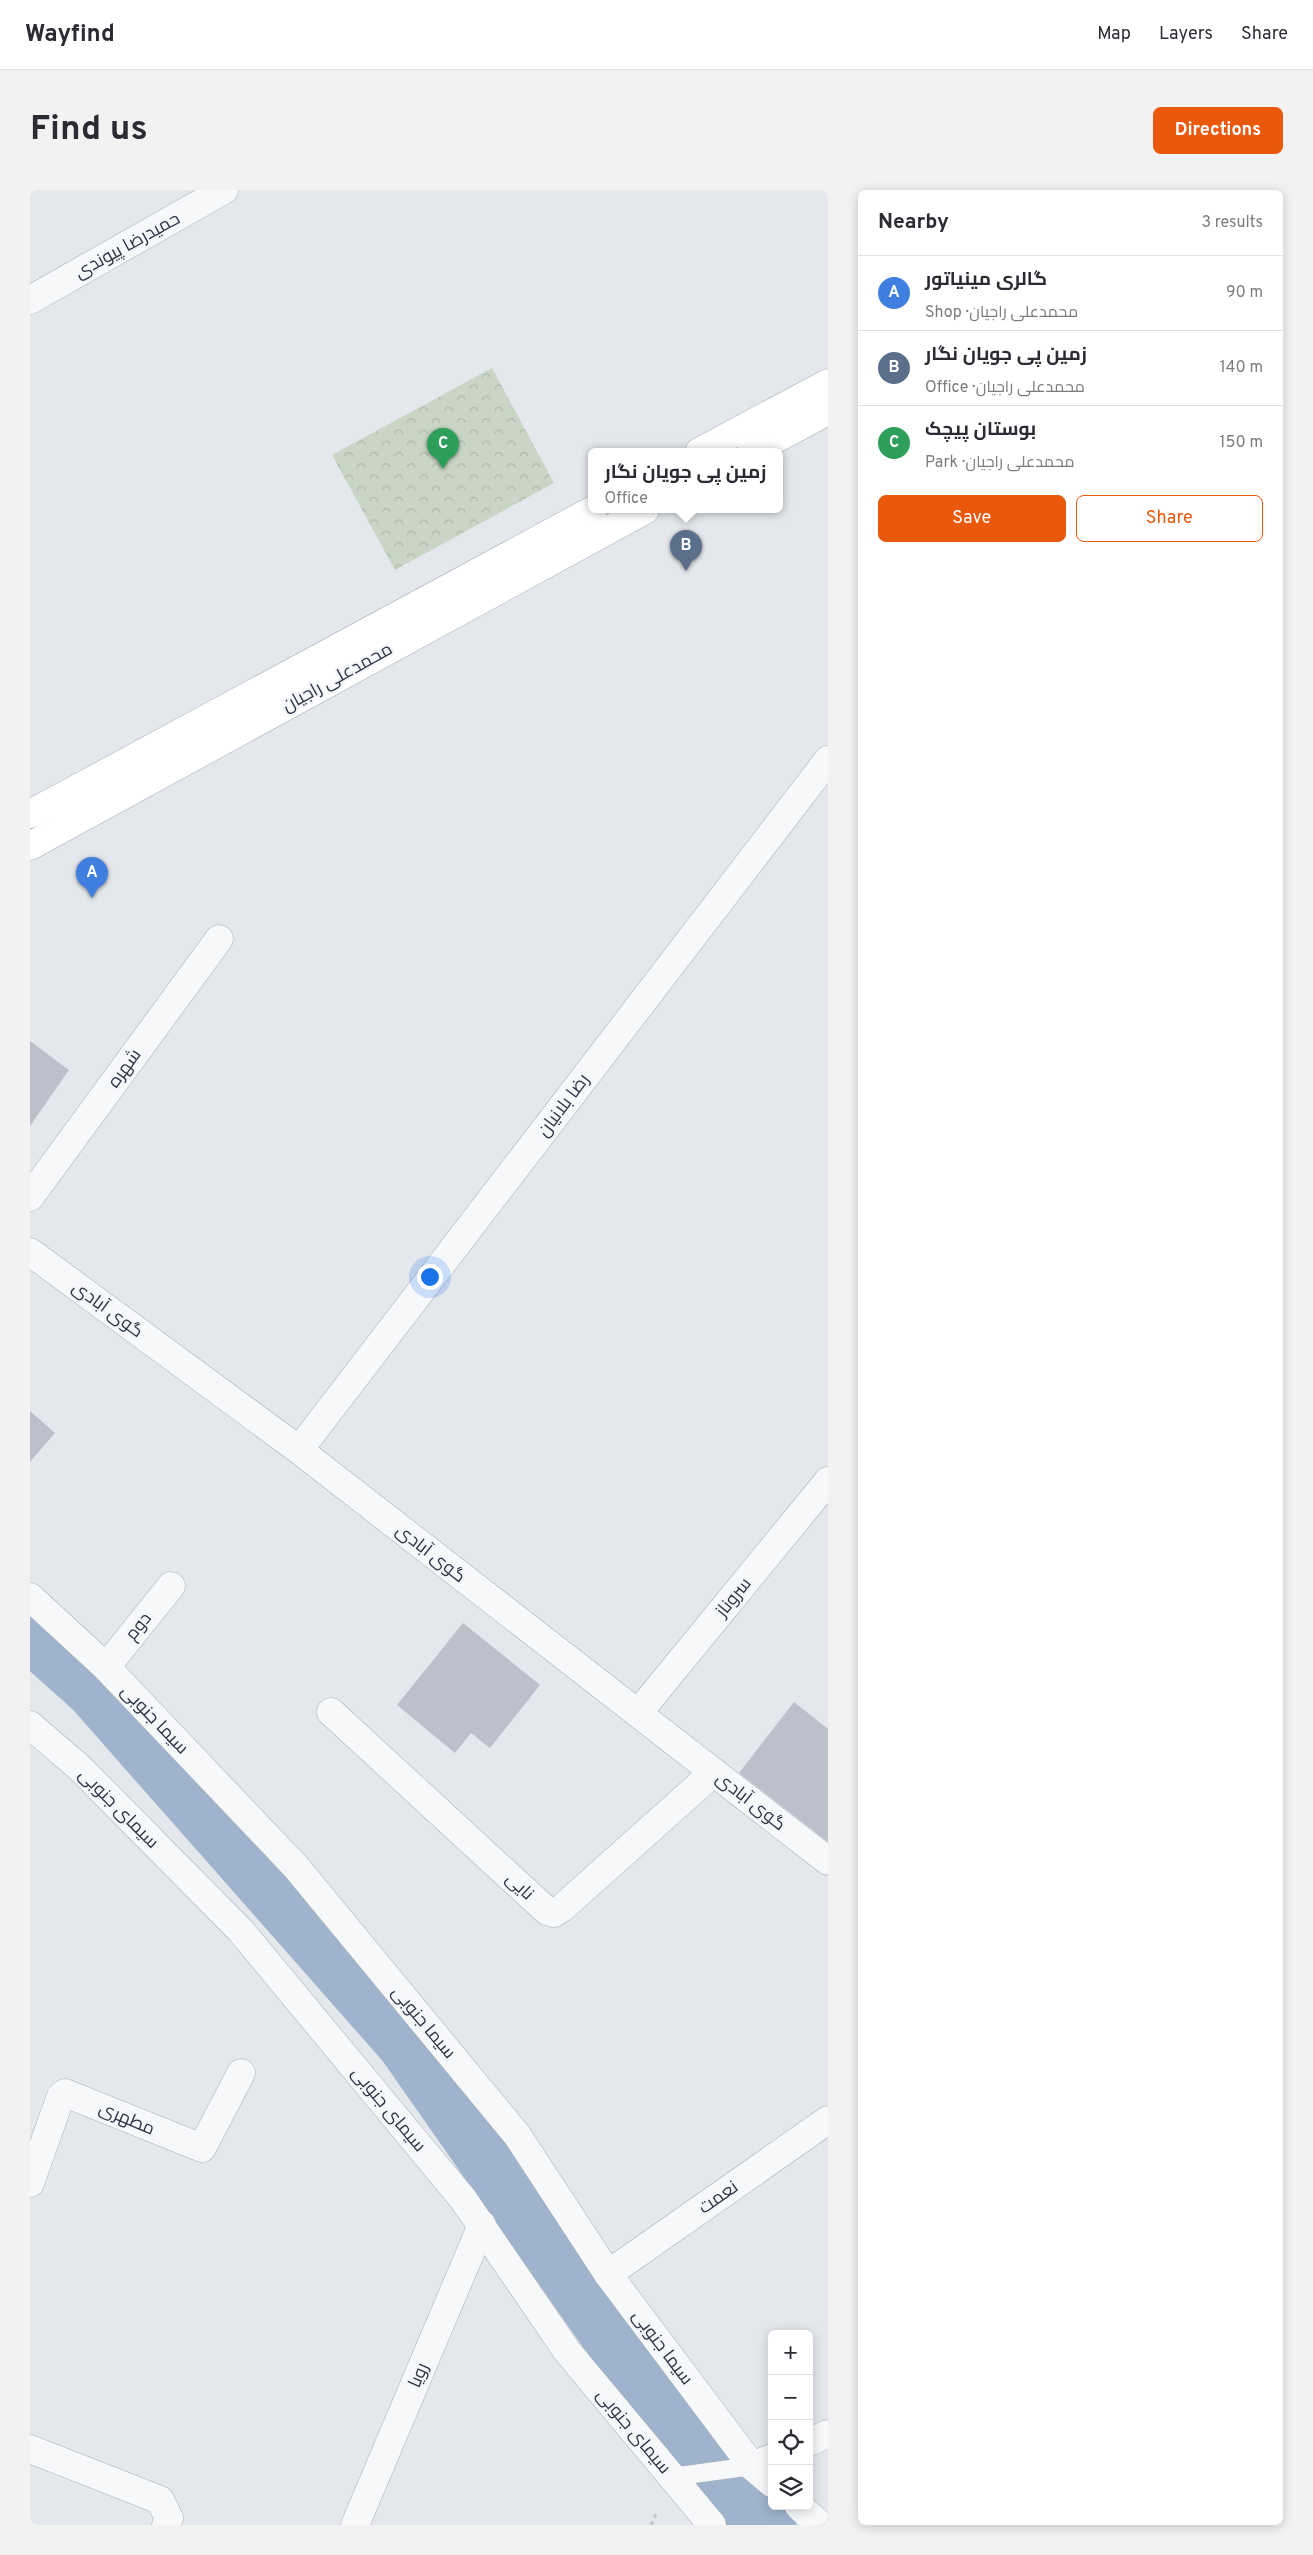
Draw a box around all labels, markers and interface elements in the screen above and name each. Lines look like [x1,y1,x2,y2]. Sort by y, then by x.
text: Wayfind [25,20,115,50]
text: Map [1097,23,1131,46]
text: Layers [1159,23,1213,46]
text: Share [1241,23,1288,46]
button: Directions [1153,107,1283,154]
text: Find us [30,108,148,152]
street label: حمیدرضا پیوندی [71,208,185,285]
text: Nearby [878,209,949,236]
text: 3 results [1201,213,1263,233]
text: گالری مینیاتور [925,268,1047,292]
text: A [888,283,900,303]
text: 90 m [1226,283,1263,303]
text: Shop · محمدعلی راجیان [925,303,1078,323]
text: زمین پی جویان نگار [925,343,1087,367]
text: B [888,358,900,378]
text: 140 m [1220,358,1263,378]
text: Office · محمدعلی راجیان [925,378,1085,398]
text: بوستان پیچک [925,418,1036,442]
pin: C [427,428,459,469]
text: C [889,433,899,453]
text: 150 m [1220,433,1263,453]
popup [588,448,783,513]
text: Park · محمدعلی راجیان [925,453,1075,473]
text: زمین پی جویان نگار [605,461,766,485]
text: Office [605,489,648,509]
button: Save [878,495,1066,542]
button: Share [1076,495,1263,542]
pin: B [670,530,702,571]
street label: محمدعلی راجیان [279,639,397,718]
pin: A [76,857,108,898]
street label: شهره [103,1045,147,1093]
street label: رضا بلانیان [533,1070,595,1142]
your location [417,1264,443,1290]
street label: گوی آبادی [67,1277,147,1344]
street label: گوی آبادی [390,1520,470,1589]
street label: سروناز [711,1573,757,1623]
street label: دوم [121,1608,157,1646]
street label: سیما جنوبی [115,1680,193,1760]
street label: سیمای جنوبی [73,1764,163,1854]
street label: گوی آبادی [710,1768,790,1837]
street label: نایی [500,1868,538,1906]
street label: سیما جنوبی [386,1982,460,2064]
street label: سیمای جنوبی [345,2063,430,2157]
street label: مطهری [95,2097,158,2141]
street label: نعمت [695,2176,743,2220]
street label: سیما جنوبی [626,2306,698,2390]
map controls [768,2330,813,2510]
button: + [768,2330,813,2375]
street label: رویا [404,2360,435,2391]
button: − [768,2375,813,2420]
street label: سیمای جنوبی [590,2385,675,2479]
button: locate [768,2420,813,2465]
button: layers [768,2465,813,2510]

